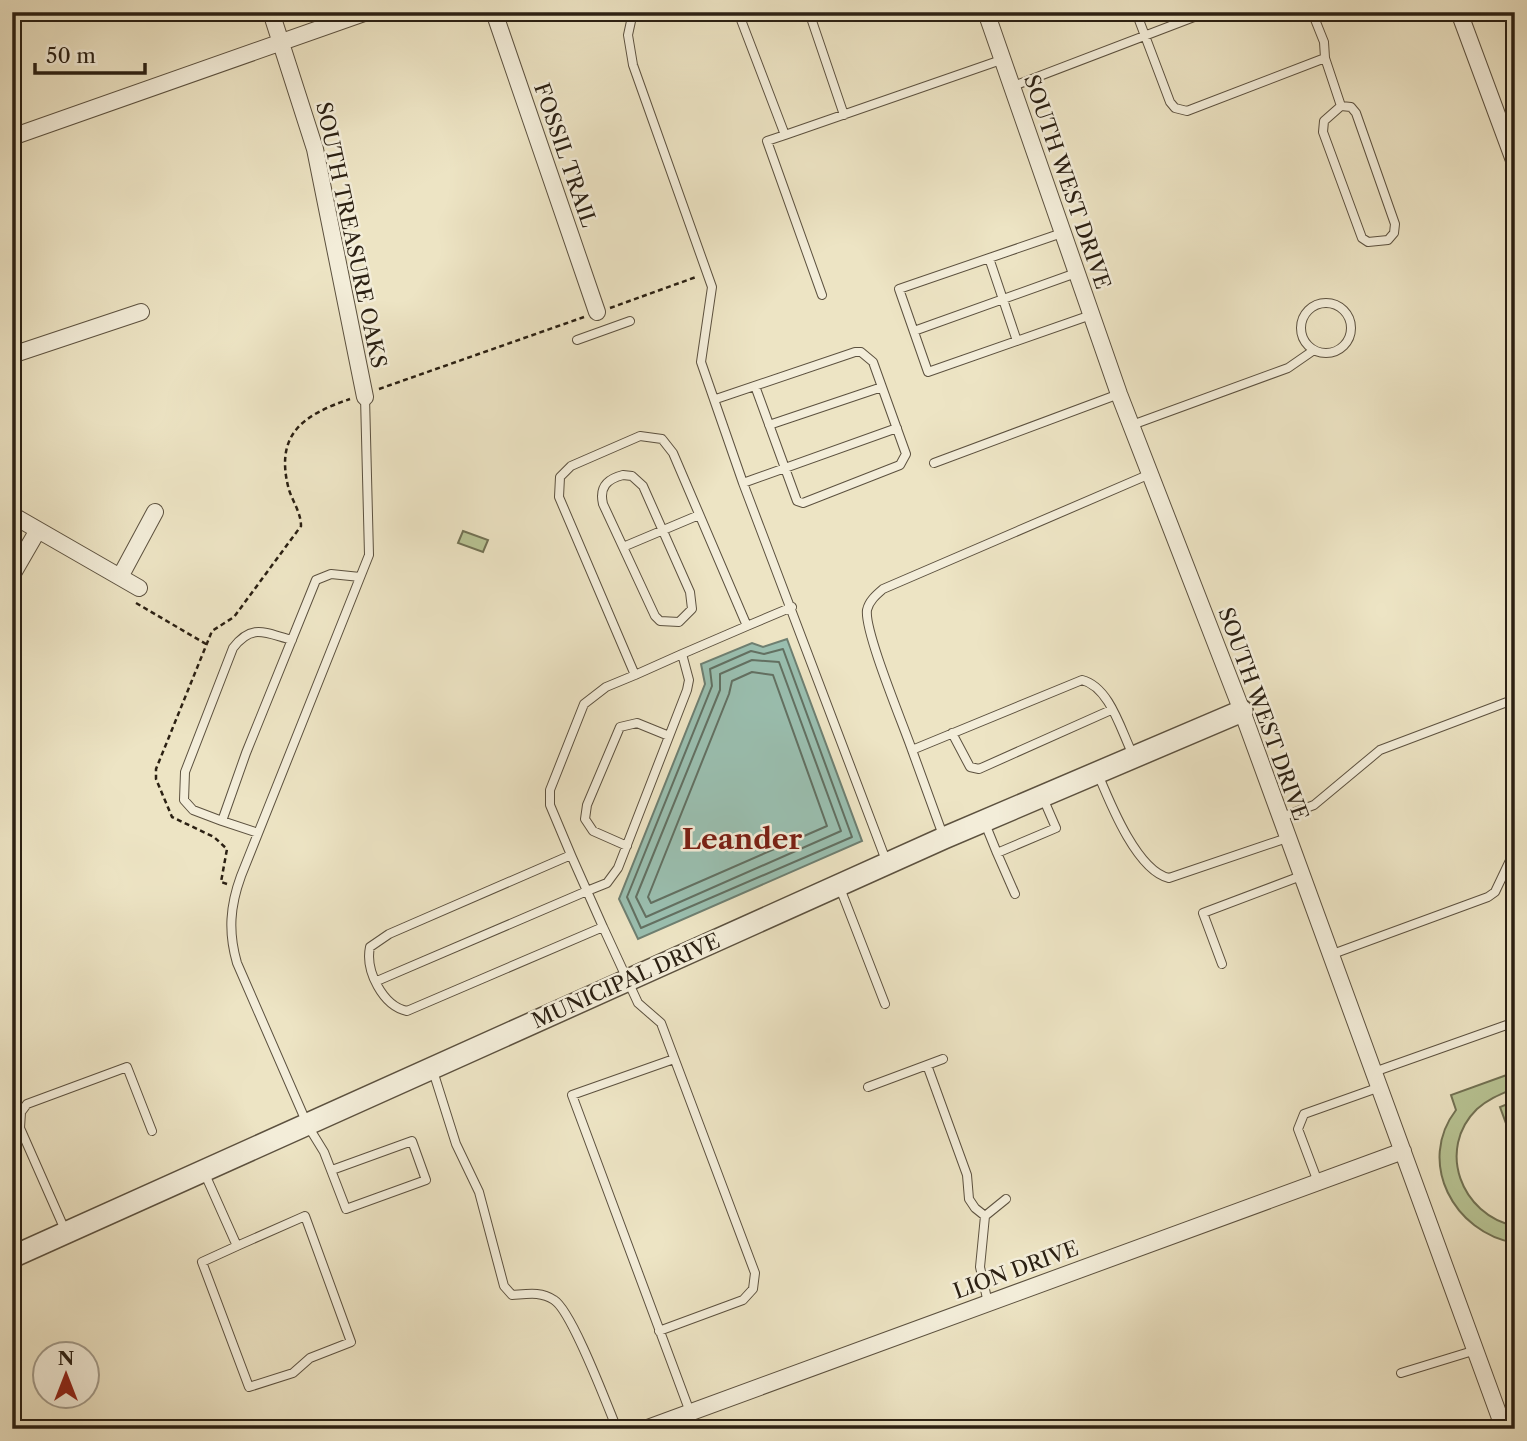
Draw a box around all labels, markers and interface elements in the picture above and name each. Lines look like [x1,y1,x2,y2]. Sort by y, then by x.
scale bar [35,32,145,76]
text: 50 m [46,43,96,68]
street label: SOUTH WEST DRIVE [1019,71,1116,292]
street label: FOSSIL TRAIL [529,80,602,230]
street label: SOUTH TREASURE OAKS [311,100,392,370]
street label: SOUTH WEST DRIVE [1213,604,1314,824]
district label: Leander [682,822,803,856]
street label: MUNICIPAL DRIVE [528,928,724,1033]
street label: LION DRIVE [950,1235,1082,1304]
north arrow [32,1340,102,1410]
text: N [58,1347,74,1370]

